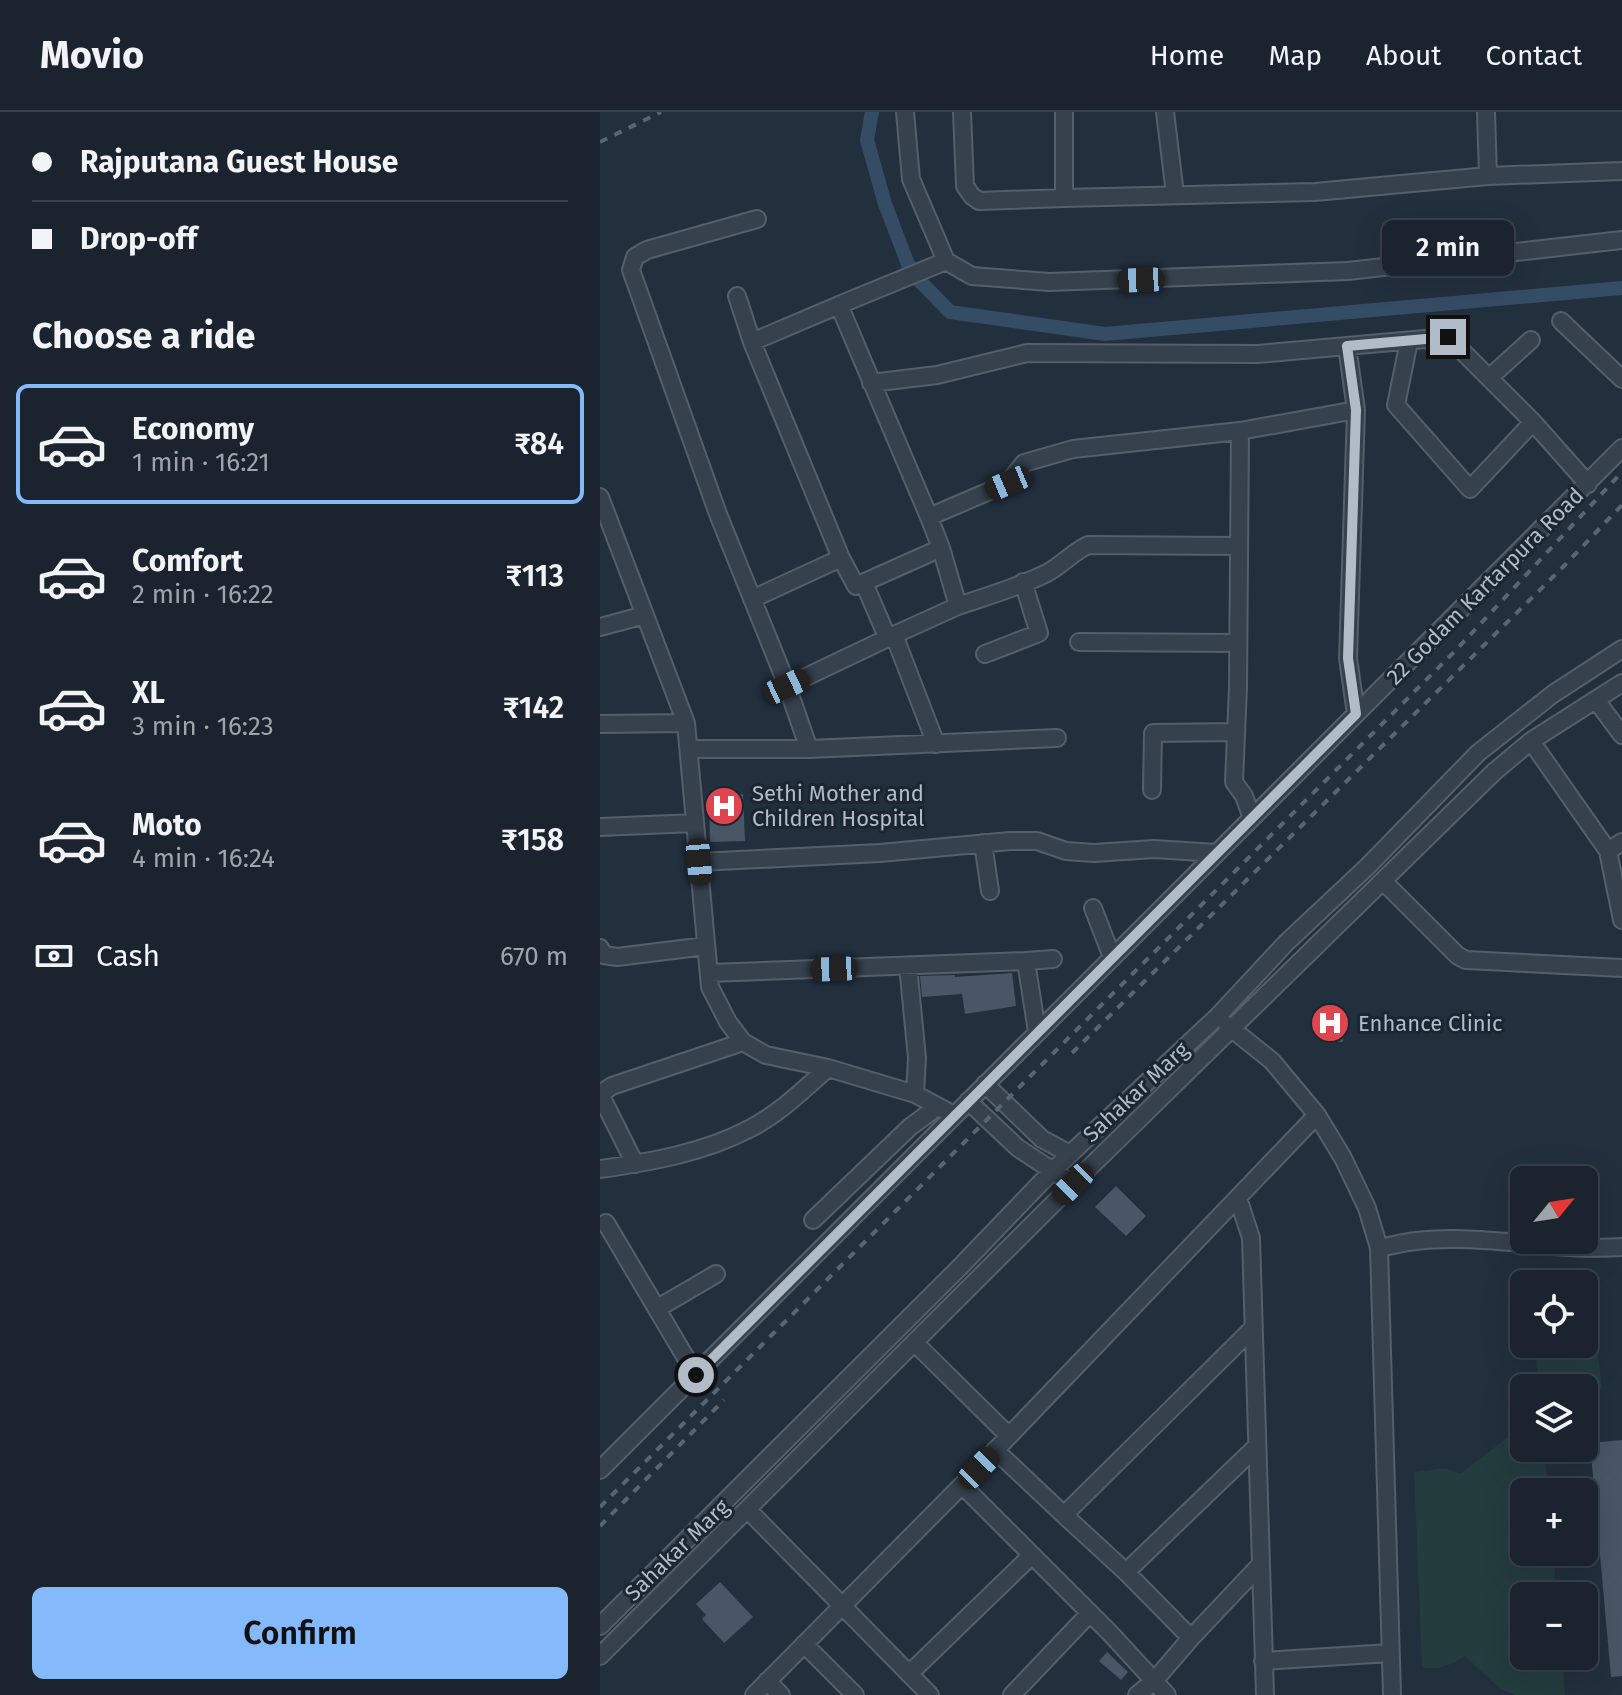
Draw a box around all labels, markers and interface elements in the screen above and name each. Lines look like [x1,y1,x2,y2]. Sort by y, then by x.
text: Movio [40,32,144,78]
text: Home [1150,39,1224,72]
text: Map [1268,39,1322,72]
text: About [1366,39,1441,72]
text: Contact [1485,39,1582,72]
text: Rajputana Guest House [80,144,398,180]
text: Drop-off [80,221,197,257]
callout: 2 min [1382,221,1514,277]
text: 2 min [1416,232,1480,263]
car [1117,267,1165,293]
text: Choose a ride [32,314,255,358]
route end [1430,319,1466,355]
icon: car [36,408,108,480]
text: Economy [132,411,254,447]
text: ₹84 [514,426,564,462]
text: 1 min · 16:21 [132,447,270,478]
car [981,463,1035,503]
street label: 22 Godam Kartarpura Road [1381,482,1589,690]
icon: car [36,540,108,612]
text: Comfort [132,543,243,579]
text: ₹113 [506,558,564,594]
text: 2 min · 16:22 [132,579,274,610]
car [760,665,814,707]
icon: car [36,672,108,744]
text: XL [132,675,165,711]
text: ₹142 [503,690,564,726]
text: 3 min · 16:23 [132,711,274,742]
place label: Sethi Mother and Children Hospital [752,780,925,832]
hospital icon: Sethi Mother and Children Hospital [703,785,745,827]
icon: car [36,804,108,876]
text: Moto [132,807,202,843]
text: ₹158 [501,822,564,858]
car [685,837,713,887]
text: 4 min · 16:24 [132,843,275,874]
icon: cash [32,934,76,978]
text: Cash [96,938,160,974]
text: 670 m [500,941,568,972]
car [810,956,858,982]
hospital icon: Enhance Clinic [1309,1002,1351,1044]
place label: Enhance Clinic [1358,1010,1502,1037]
street label: Sahakar Marg [1078,1036,1195,1148]
car [1048,1159,1098,1209]
north arrow [1510,1166,1598,1254]
map controls [1510,1166,1598,1670]
button: locate [1510,1270,1598,1358]
route start [678,1357,714,1393]
button: layers [1510,1374,1598,1462]
car [954,1442,1004,1494]
button: + [1510,1478,1598,1566]
street label: Sahakar Marg [619,1493,735,1607]
button: − [1510,1582,1598,1670]
button: Confirm [32,1587,568,1679]

